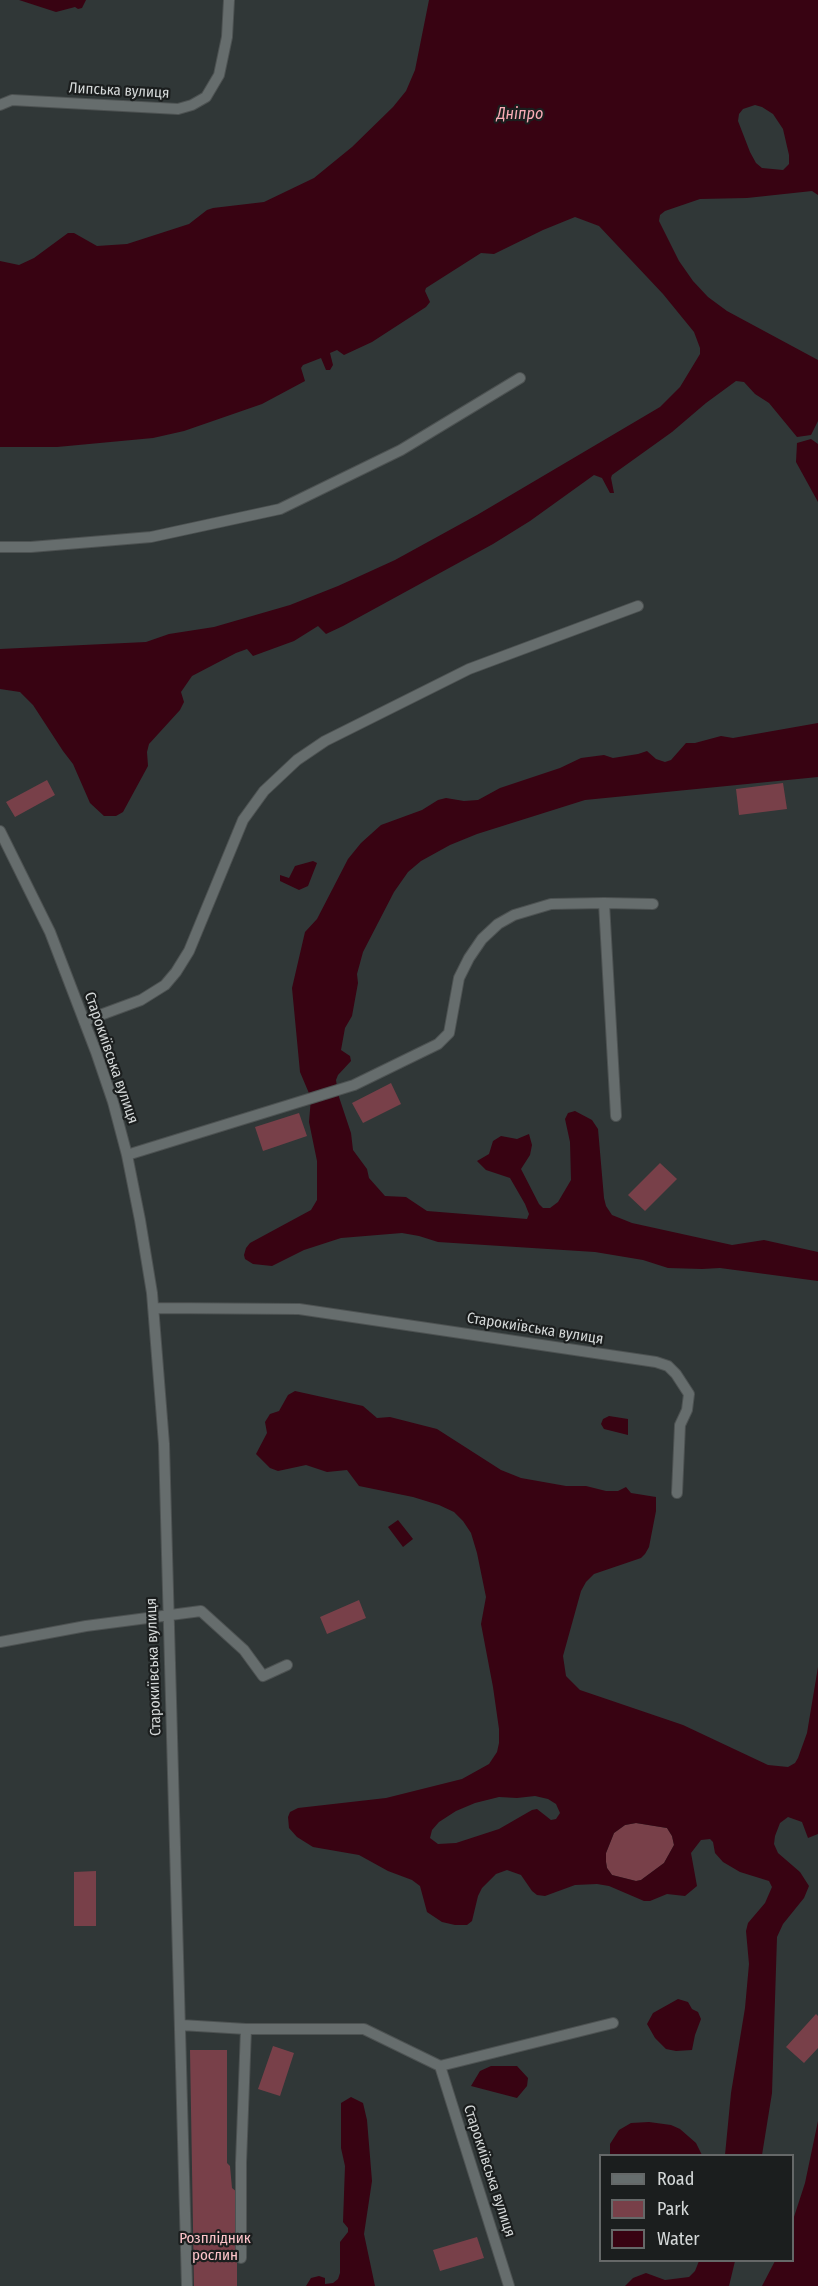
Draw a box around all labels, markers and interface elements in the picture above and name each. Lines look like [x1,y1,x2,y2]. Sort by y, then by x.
street label: Липська вулиця [68,79,170,103]
water label: Дніпро [497,105,543,125]
street label: Старокиївська вулиця [80,990,142,1126]
street label: Старокиївська вулиця [465,1309,605,1349]
street label: Старокиївська вулиця [143,1598,165,1736]
street label: Старокиївська вулиця [459,2103,519,2239]
legend [599,2154,794,2262]
text: Road [657,2168,694,2190]
text: Park [657,2198,689,2220]
text: Water [657,2228,700,2250]
park label: Розплідник рослин [179,2230,251,2265]

